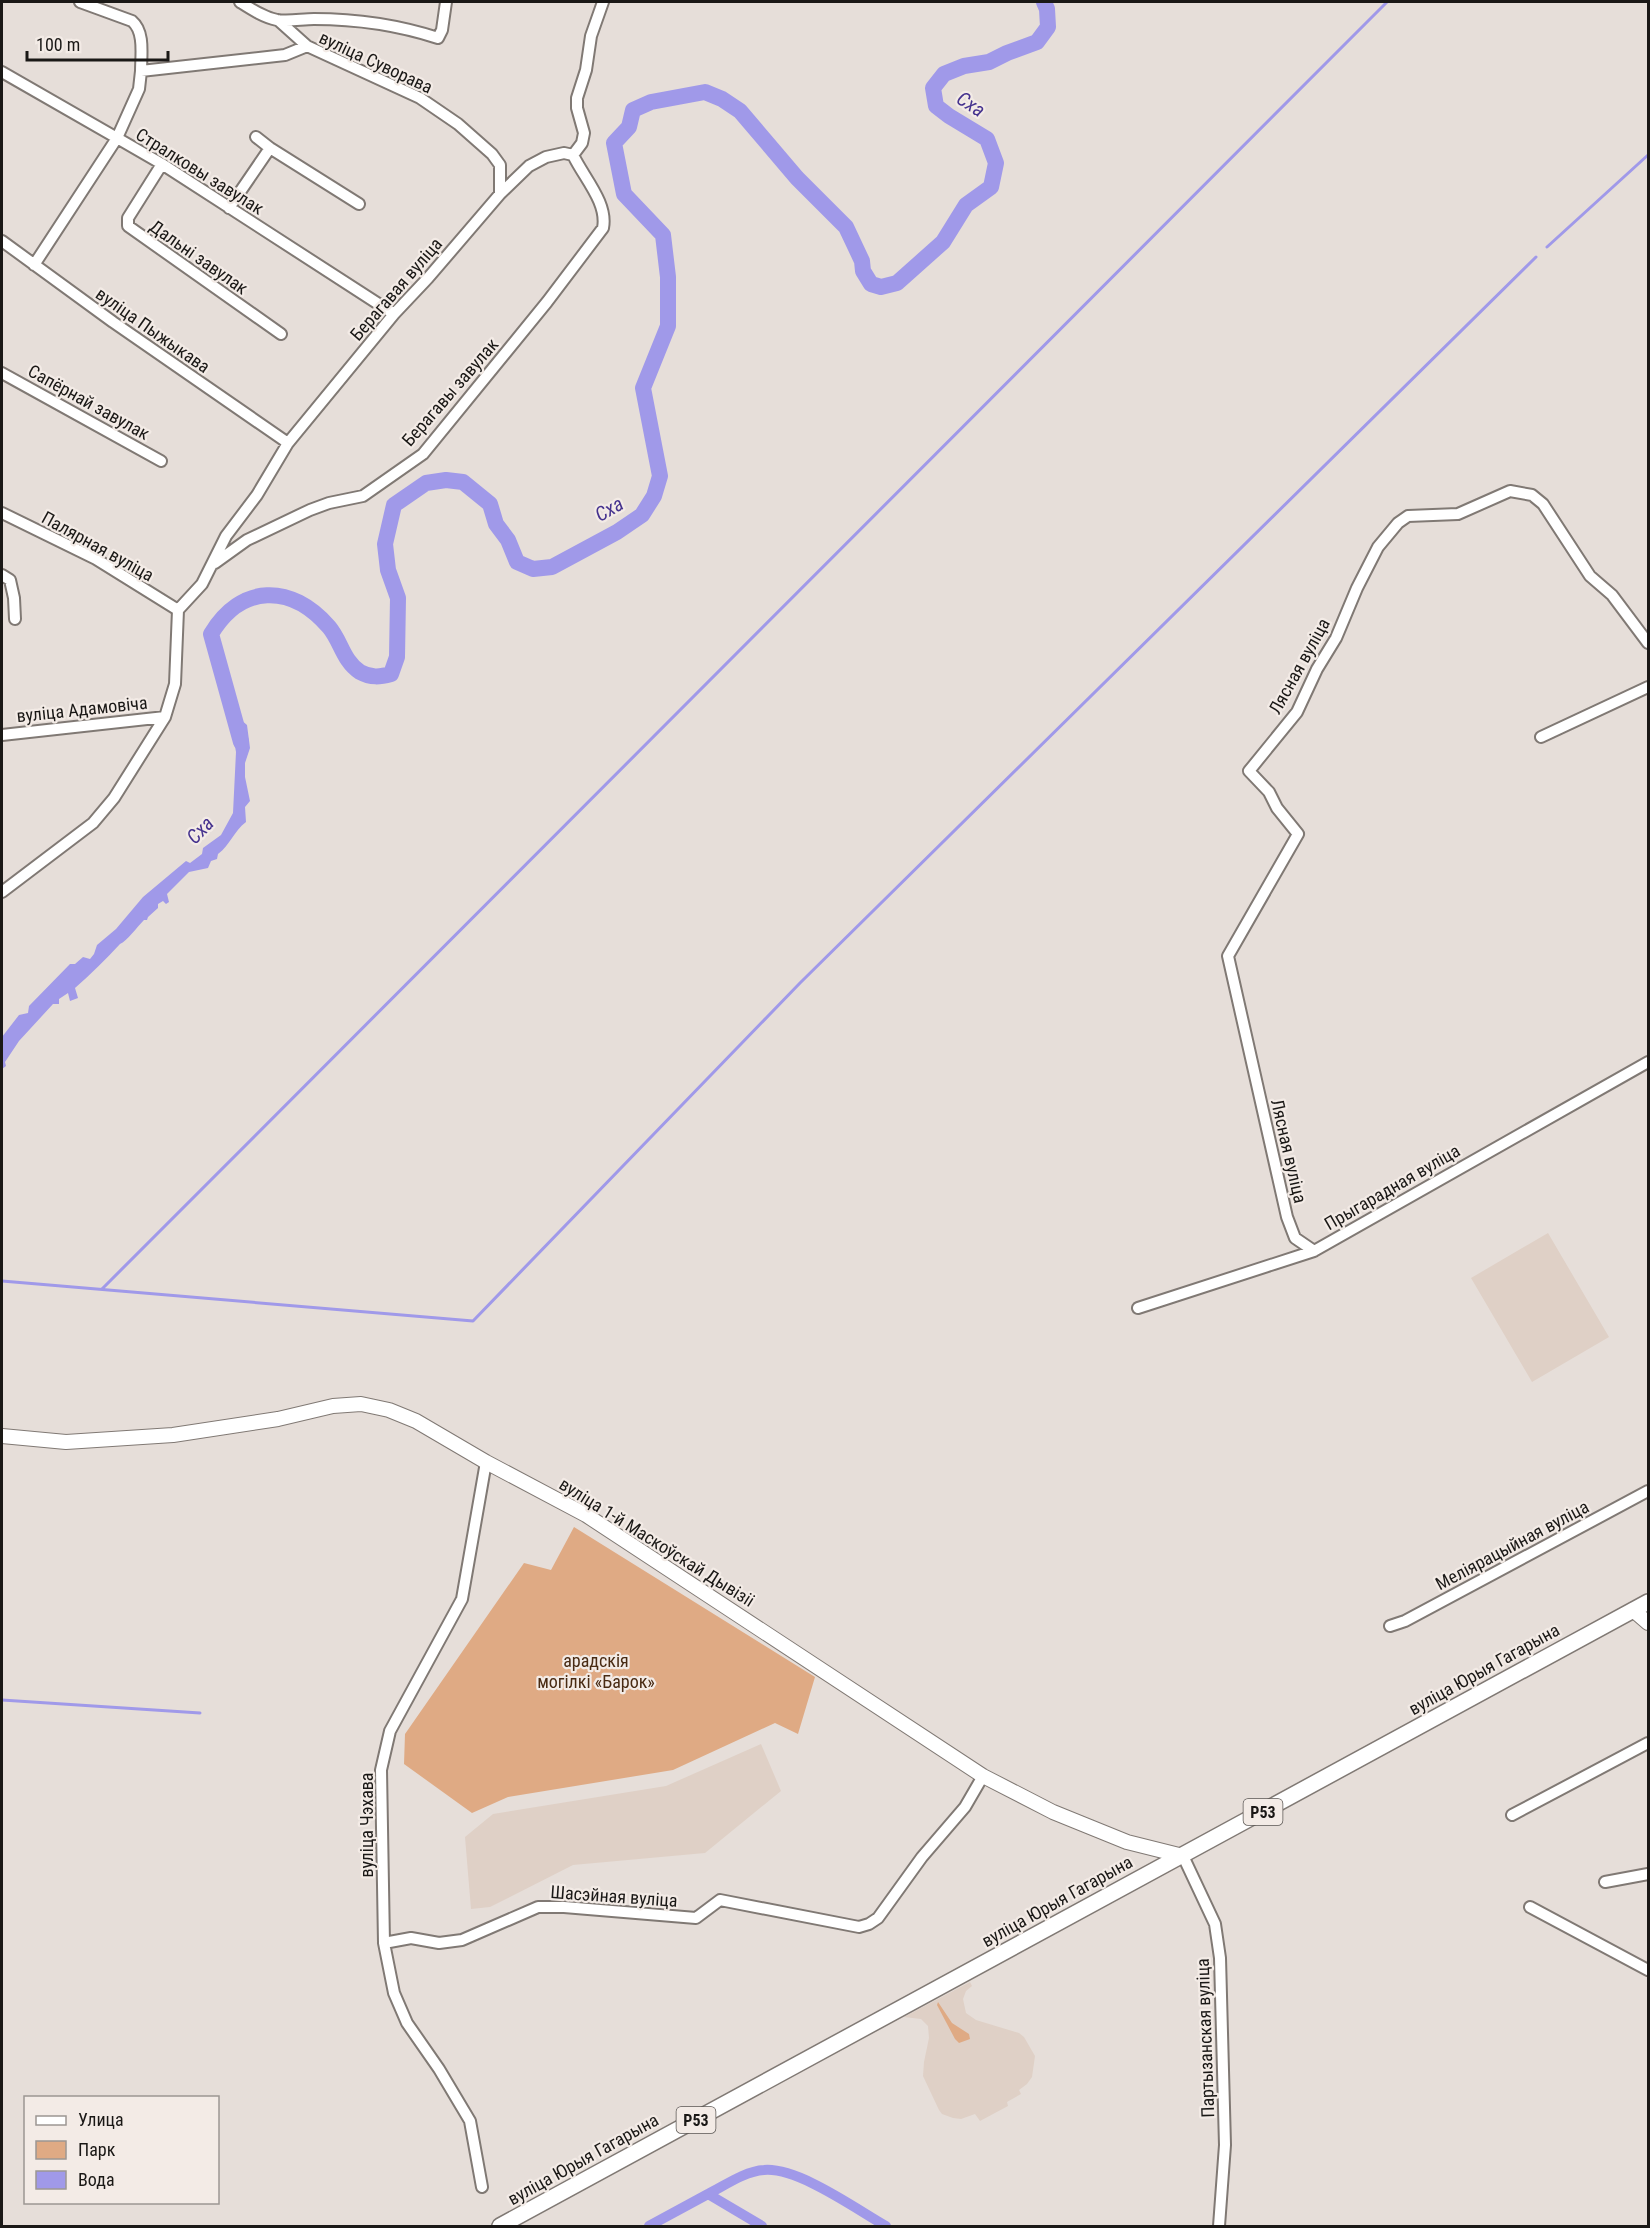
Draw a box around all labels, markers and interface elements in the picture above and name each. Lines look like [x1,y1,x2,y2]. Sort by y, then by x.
scale bar [27,24,168,62]
street label: вуліца Суворава [316,27,436,97]
text: 100 m [36,34,80,55]
water label: Сха [952,86,990,122]
street label: Стралковы завулак [132,123,268,219]
street label: Дальні завулак [146,215,252,299]
street label: Берагавая вуліца [346,233,446,345]
street label: вуліца Пыжыкава [92,283,214,377]
street label: Берагавы завулак [398,334,503,450]
street label: Сапёрнай завулак [25,360,154,444]
water label: Сха [591,491,627,527]
street label: Палярная вуліца [38,507,158,585]
street label: Лясная вуліца [1264,614,1334,718]
street label: вуліца Адамовіча [16,692,148,726]
water label: Сха [181,811,219,849]
street label: Лясная вуліца [1267,1097,1311,1205]
street label: Прыгарадная вуліца [1321,1140,1463,1234]
street label: вуліца 1-й Маскоўскай Дывізіі [556,1473,758,1611]
street label: Меліярацыйная вуліца [1432,1496,1592,1594]
street label: вуліца Юрыя Гагарына [1405,1619,1563,1719]
park label: арадскія могілкі «Барок» [537,1650,655,1692]
street label: вуліца Чэхава [356,1773,377,1878]
road number: Р53 [1244,1799,1282,1825]
street label: вуліца Юрыя Гагарына [978,1851,1136,1951]
street label: Шасэйная вуліца [550,1881,678,1911]
street label: Партызанская вуліца [1192,1958,1218,2118]
legend [24,2096,219,2204]
road number: Р53 [676,2107,716,2133]
text: Улица [78,2109,124,2130]
street label: вуліца Юрыя Гагарына [504,2109,662,2209]
text: Парк [78,2139,116,2160]
text: Вода [78,2169,115,2190]

